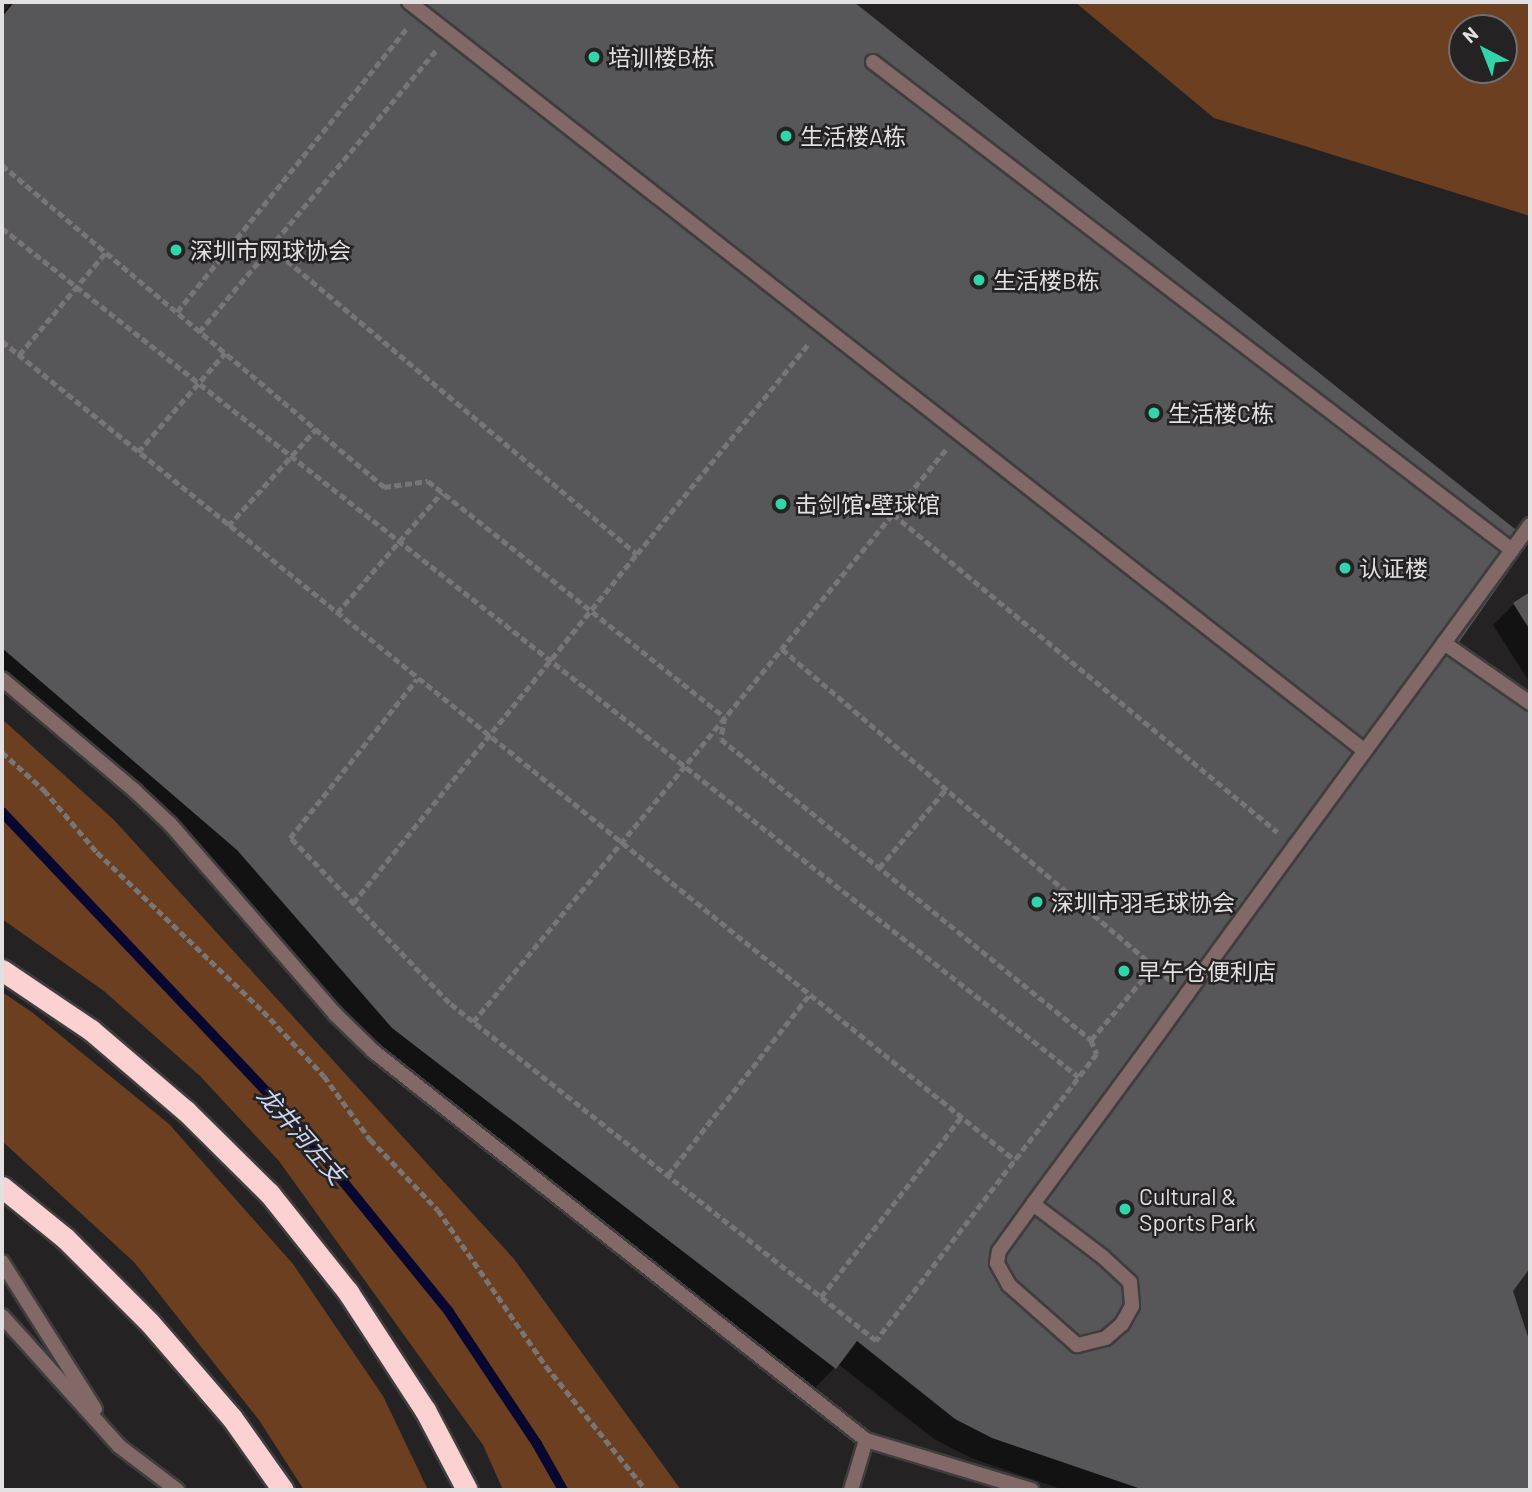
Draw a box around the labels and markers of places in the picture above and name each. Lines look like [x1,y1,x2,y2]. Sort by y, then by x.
place label: 培训楼B栋 [608,43,714,71]
marker: 培训楼B栋 [586,49,602,65]
place label: 生活楼A栋 [800,122,906,150]
marker: 生活楼A栋 [778,128,794,144]
place label: 深圳市网球协会 [190,236,351,264]
marker: 深圳市网球协会 [168,242,184,258]
place label: 生活楼B栋 [993,266,1099,294]
marker: 生活楼B栋 [971,272,987,288]
place label: 生活楼C栋 [1168,399,1274,427]
marker: 生活楼C栋 [1146,405,1162,421]
place label: 击剑馆•壁球馆 [795,490,940,518]
marker: 击剑馆•壁球馆 [773,496,789,512]
place label: 认证楼 [1359,554,1428,582]
marker: 认证楼 [1337,560,1353,576]
place label: 深圳市羽毛球协会 [1051,888,1235,916]
marker: 深圳市羽毛球协会 [1029,894,1045,910]
place label: 早午仓便利店 [1138,957,1276,985]
marker: 早午仓便利店 [1116,963,1132,979]
place label: Cultural & Sports Park [1139,1182,1255,1236]
marker: Cultural & Sports Park [1117,1201,1133,1217]

